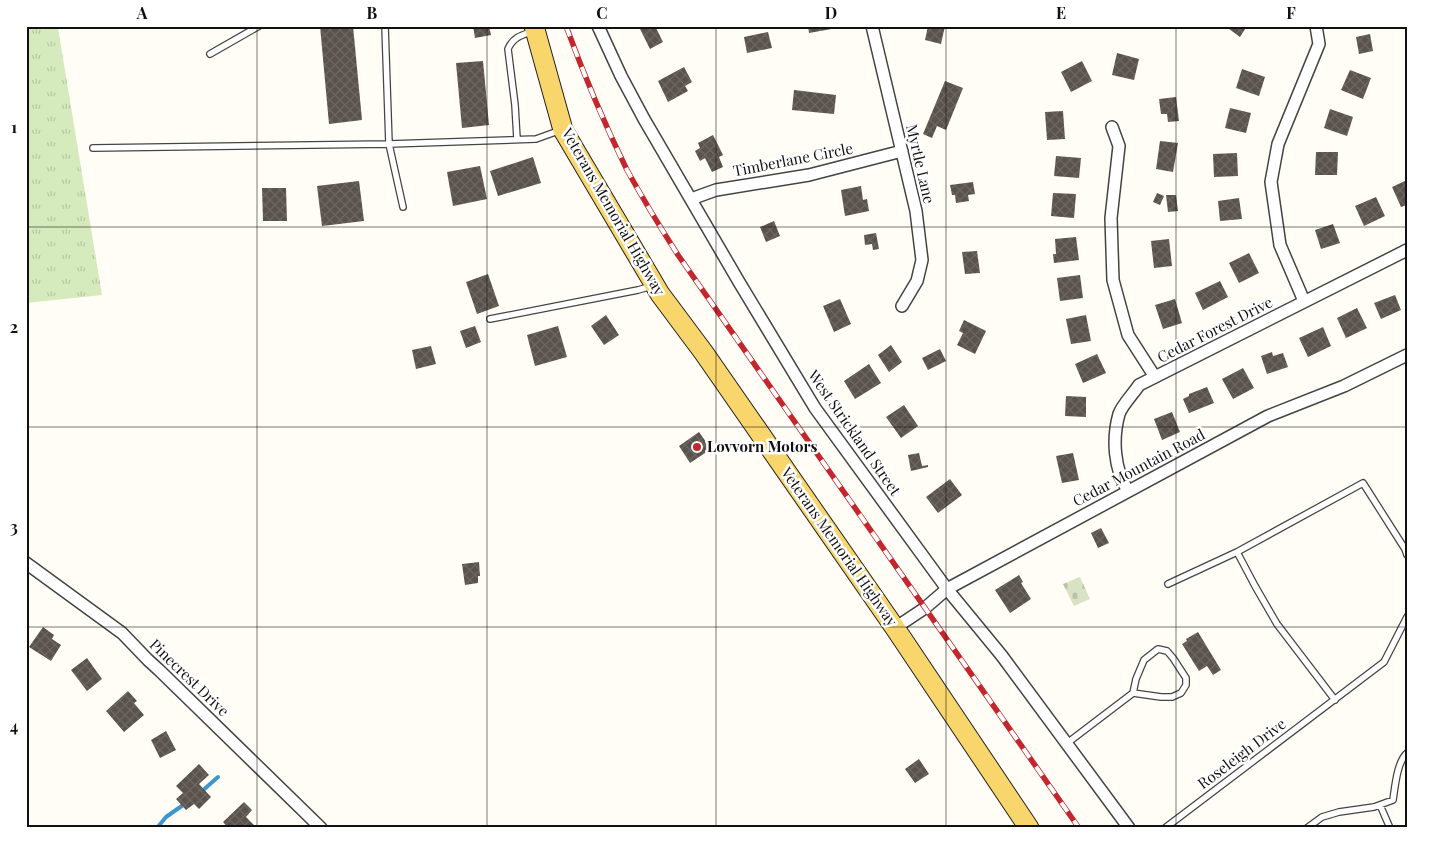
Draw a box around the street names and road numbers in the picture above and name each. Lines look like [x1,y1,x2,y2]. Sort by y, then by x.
street label: Myrtle Lane [902,122,940,205]
street label: Veterans Memorial Highway [557,123,670,299]
street label: Timberlane Circle [731,138,854,180]
street label: Cedar Forest Drive [1154,291,1276,367]
street label: West Strickland Street [803,365,906,500]
street label: Cedar Mountain Road [1069,424,1208,510]
street label: Veterans Memorial Highway [777,462,903,630]
street label: Pinecrest Drive [146,634,234,720]
street label: Roseleigh Drive [1193,713,1290,793]

